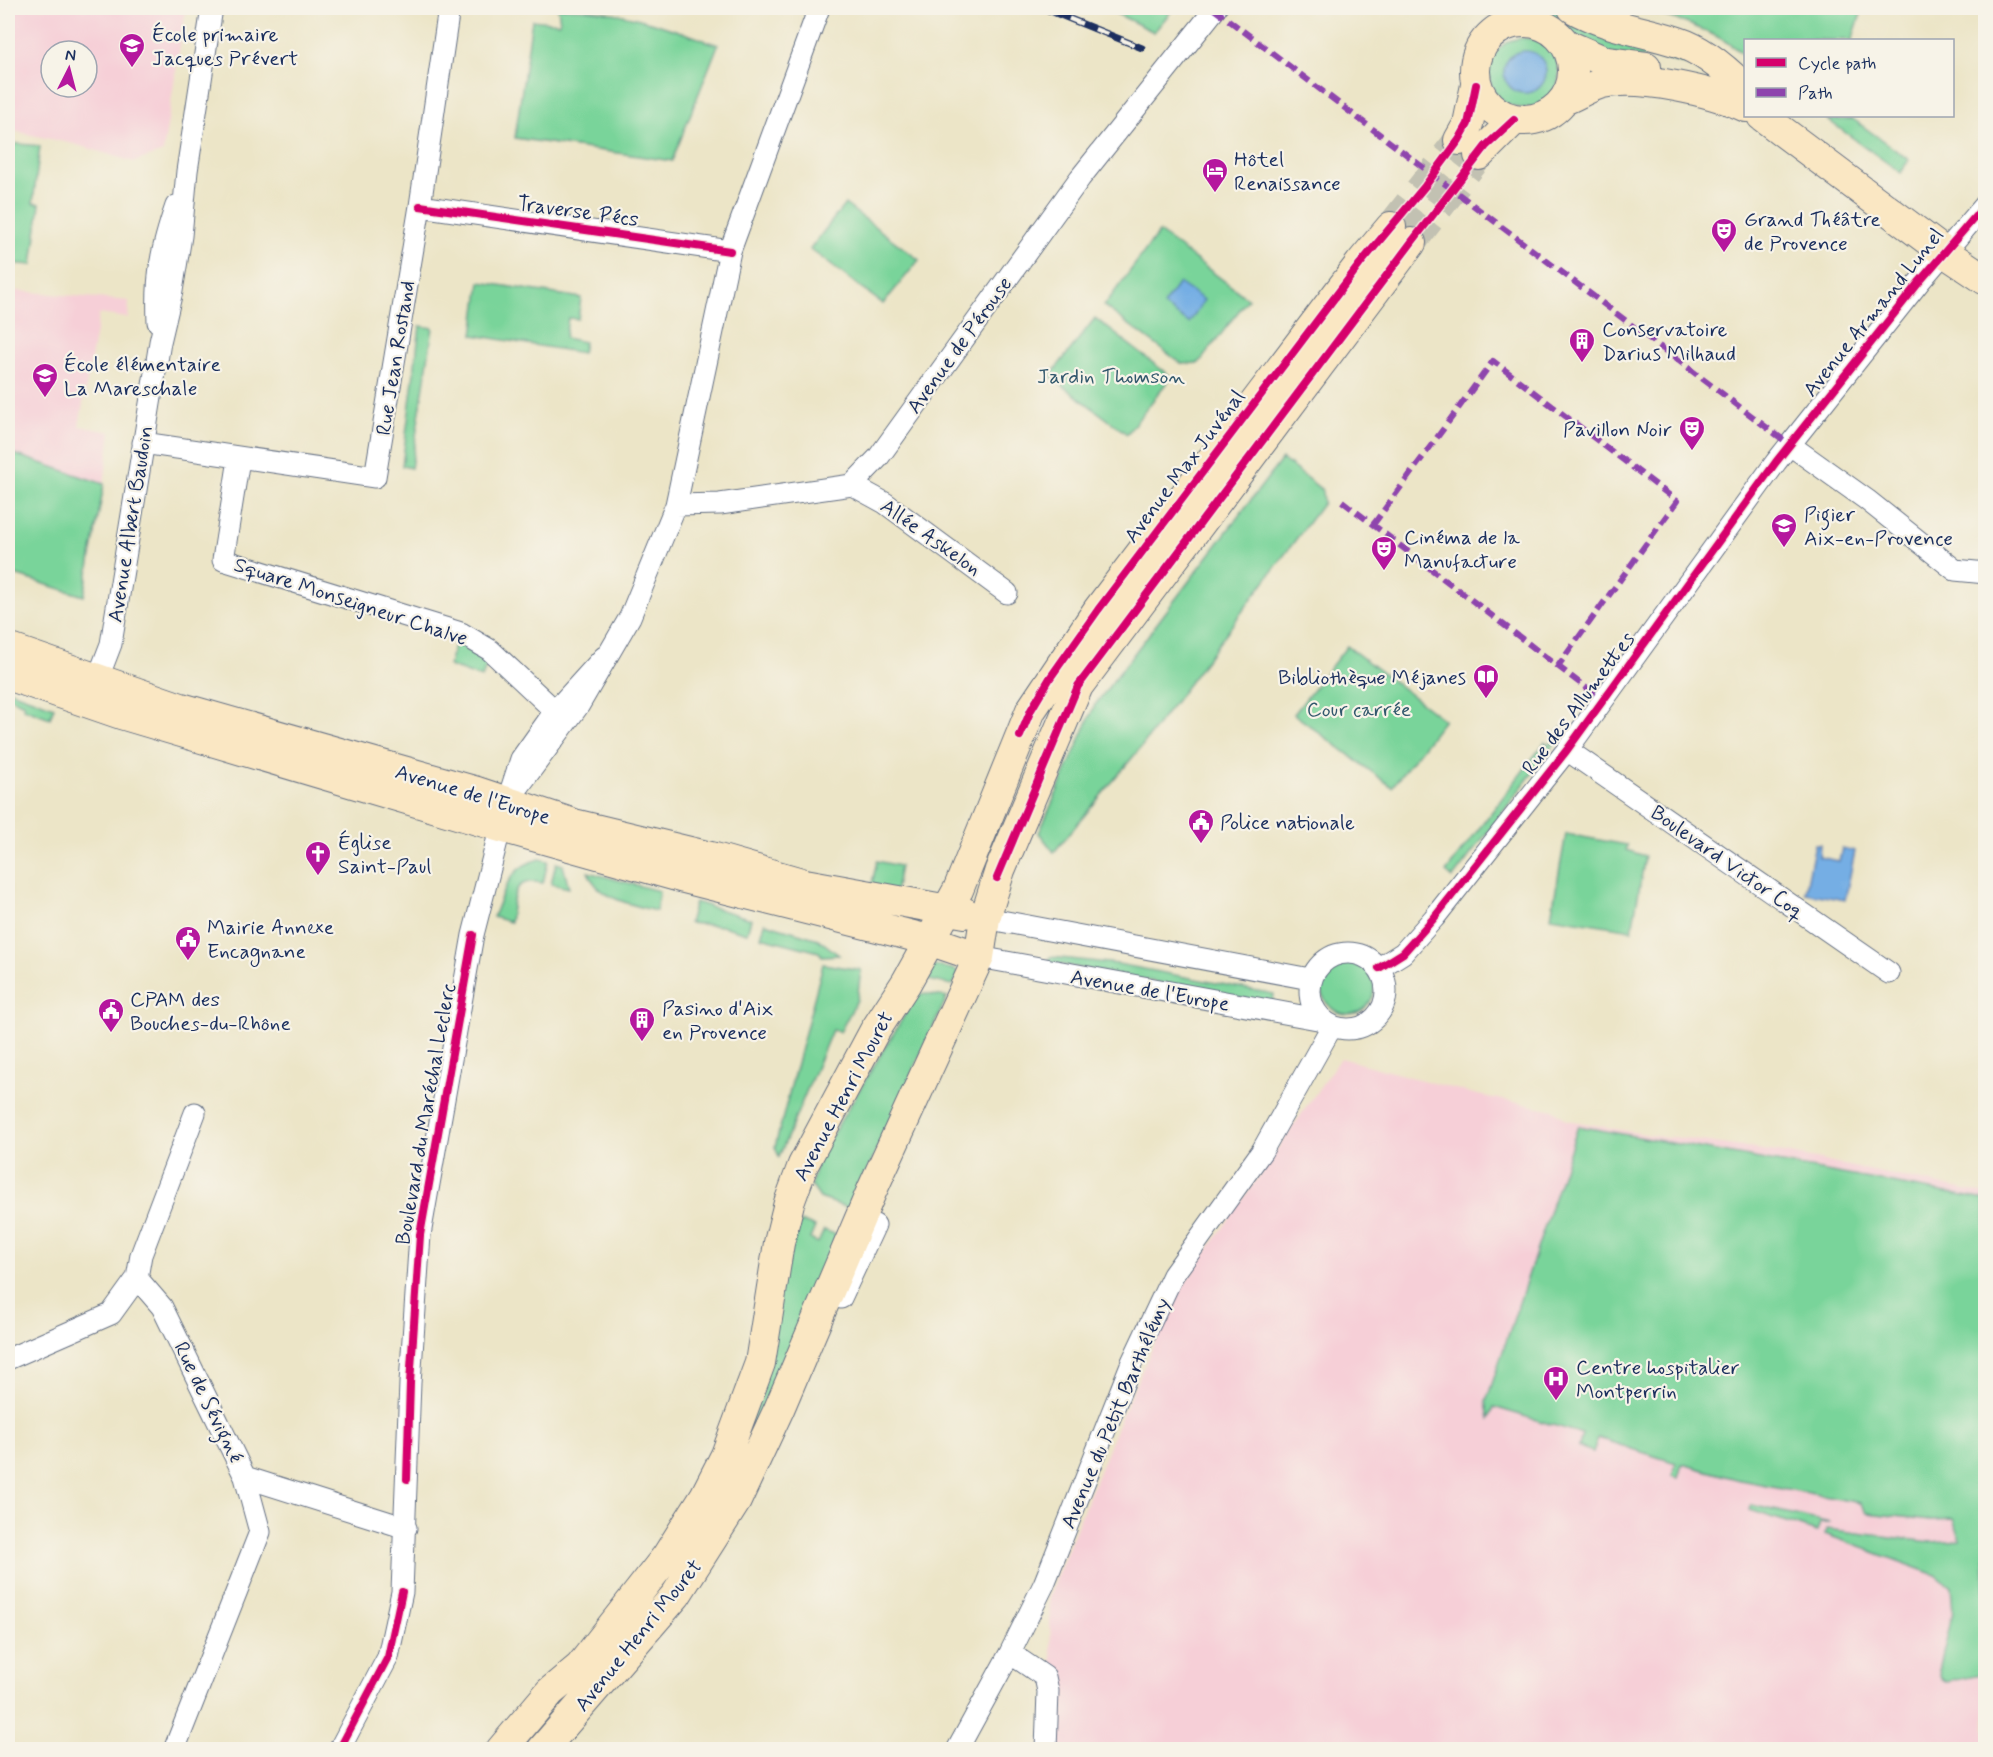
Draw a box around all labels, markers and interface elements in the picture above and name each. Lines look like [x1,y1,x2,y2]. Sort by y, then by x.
place label: École primaire Jacques Prévert [152,21,298,73]
school or university icon: École primaire Jacques Prévert [117,31,147,69]
north arrow [39,39,99,99]
legend [1744,39,1954,117]
text: N [64,45,77,67]
text: Cycle path [1798,52,1876,76]
text: Path [1798,82,1833,106]
place label: Hôtel Renaissance [1234,146,1341,198]
hotel icon: Hôtel Renaissance [1200,156,1230,194]
street label: Traverse Pécs [516,190,640,234]
place label: Grand Théâtre de Provence [1744,206,1881,258]
theatre icon: Grand Théâtre de Provence [1709,216,1739,254]
street label: Avenue Armand Lunel [1797,222,1951,403]
street label: Avenue de Pérouse [901,271,1019,420]
street label: Rue Jean Rostand [370,279,422,438]
place label: Conservatoire Darius Milhaud [1602,316,1736,368]
building icon: Conservatoire Darius Milhaud [1567,326,1597,364]
place label: École élémentaire La Mareschale [64,351,221,403]
school or university icon: École élémentaire La Mareschale [30,361,60,399]
park label: Jardin Thomson [1037,363,1186,391]
street label: Avenue Max Juvénal [1118,384,1252,549]
theatre icon: Pavillon Noir [1677,414,1707,452]
place label: Pavillon Noir [1563,416,1672,444]
street label: Avenue Albert Baudoin [102,424,160,625]
street label: Allée Askelon [874,493,987,583]
place label: Pigier Aix-en-Provence [1804,501,1953,553]
school or university icon: Pigier Aix-en-Provence [1769,511,1799,549]
place label: Cinéma de la Manufacture [1404,524,1520,576]
theatre icon: Cinéma de la Manufacture [1369,534,1399,572]
street label: Square Monseigneur Chalve [230,551,471,653]
street label: Rue des Allumettes [1516,626,1642,781]
library icon: Bibliothèque Méjanes [1471,662,1501,700]
place label: Bibliothèque Méjanes [1278,664,1466,692]
park label: Cour carrée [1307,696,1411,724]
street label: Avenue de l'Europe [392,758,554,832]
street label: Boulevard Victor Coq [1645,799,1810,927]
public building icon: Police nationale [1186,807,1216,845]
place label: Police nationale [1220,809,1355,837]
place label: Église Saint-Paul [338,829,431,881]
church icon: Église Saint-Paul [303,839,333,877]
place label: Mairie Annexe Encagnane [207,914,334,967]
public building icon: Mairie Annexe Encagnane [173,924,203,962]
street label: Avenue de l'Europe [1068,963,1232,1019]
street label: Boulevard du Maréchal Leclerc [389,981,463,1247]
place label: CPAM des Bouches-du-Rhône [130,986,291,1038]
place label: Pasino d'Aix en Provence [662,995,773,1047]
public building icon: CPAM des Bouches-du-Rhône [96,996,126,1034]
building icon: Pasino d'Aix en Provence [627,1005,657,1043]
street label: Avenue Henri Mouret [787,1007,901,1186]
street label: Avenue du Petit Barthélémy [1055,1294,1177,1533]
street label: Rue de Sévigné [165,1337,250,1469]
place label: Centre hospitalier Montperrin [1576,1354,1740,1406]
hospital icon: Centre hospitalier Montperrin [1541,1364,1571,1402]
street label: Avenue Henri Mouret [569,1554,709,1718]

